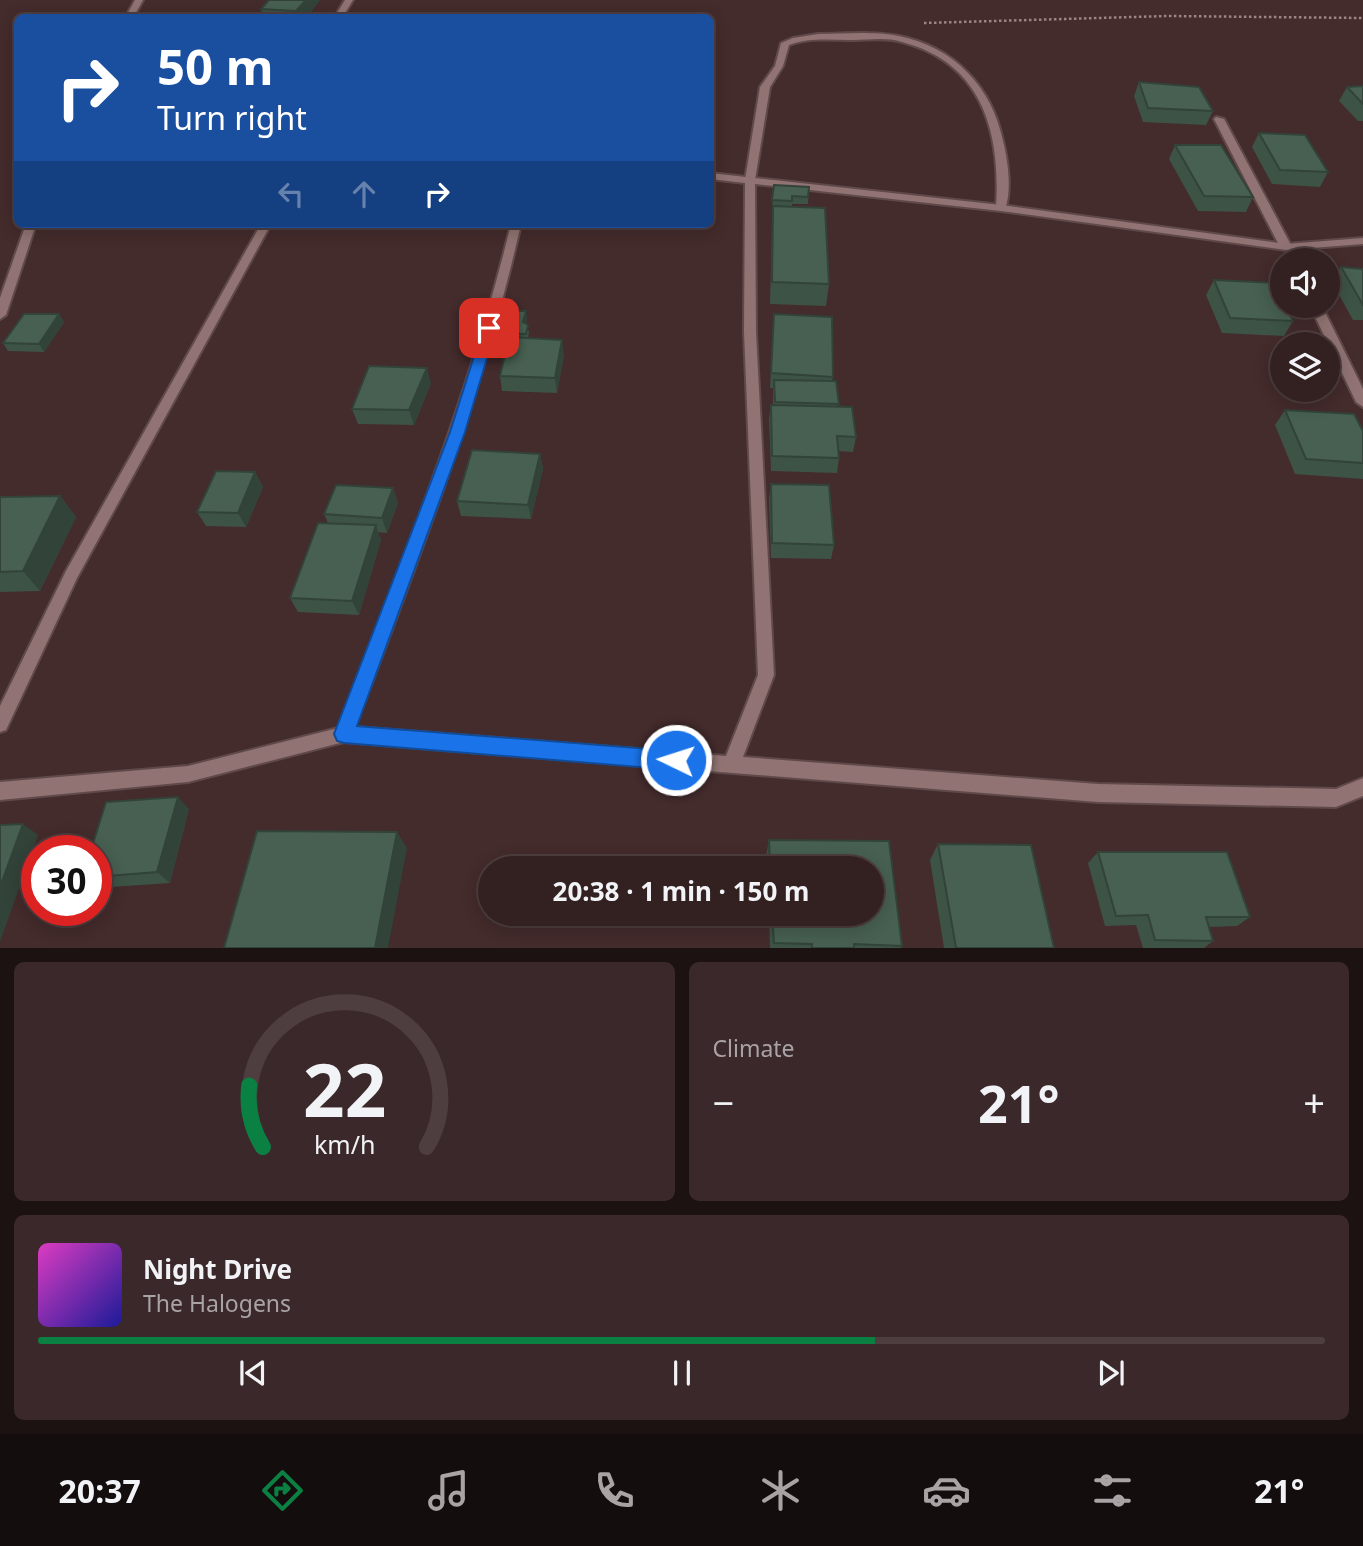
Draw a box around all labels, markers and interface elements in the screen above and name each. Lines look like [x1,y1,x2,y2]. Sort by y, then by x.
text: 50 m [157,33,274,99]
icon: right [42,42,133,133]
text: Turn right [157,96,307,139]
icon: left [272,175,310,213]
icon: ahead [345,175,383,213]
icon: right [418,175,456,213]
map controls [1270,248,1340,402]
button: sound [1270,248,1340,318]
pin [459,298,519,358]
icon: arrive [470,309,508,347]
button: layers [1270,332,1340,402]
position arrow [639,723,713,797]
speed limit sign: 30 [21,835,112,926]
text: 20:38 · 1 min · 150 m [553,873,809,909]
text: Climate [713,1032,795,1064]
text: 22 [303,1040,386,1139]
text: 21° [978,1067,1060,1138]
text: − [713,1076,734,1128]
text: + [1303,1076,1325,1128]
text: km/h [313,1127,375,1161]
text: Night Drive [143,1251,292,1287]
text: The Halogens [143,1287,291,1319]
icon: previous [234,1354,272,1392]
icon: pause [663,1354,701,1392]
icon: next [1092,1354,1130,1392]
icon: directions [258,1466,307,1515]
icon: music [424,1466,473,1515]
icon: phone [590,1466,639,1515]
icon: climate [756,1466,805,1515]
icon: car [922,1466,971,1515]
icon: filters [1088,1466,1137,1515]
text: 20:37 [59,1469,141,1512]
text: 21° [1254,1469,1304,1512]

